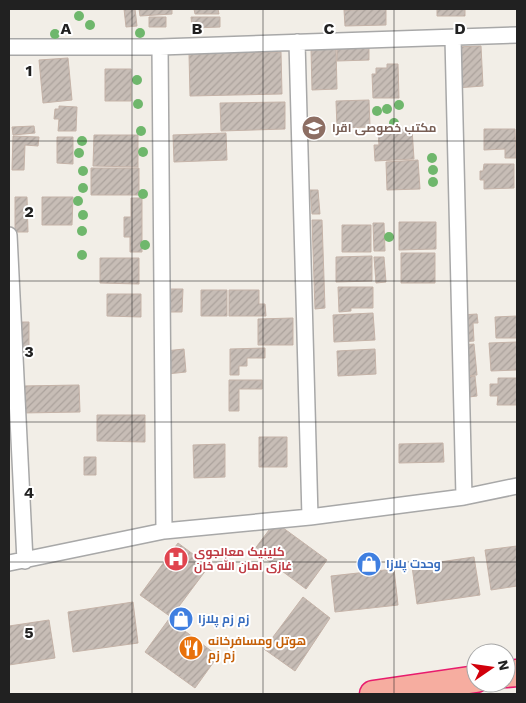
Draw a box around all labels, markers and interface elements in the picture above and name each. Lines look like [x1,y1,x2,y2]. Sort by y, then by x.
text: A [61,19,72,38]
text: B [192,19,203,38]
text: C [324,19,335,38]
text: D [454,19,466,38]
text: 1 [26,61,32,80]
school or university icon: مکتب خصوصی اقرا [301,115,327,141]
place label: مکتب خصوصی اقرا [332,121,437,136]
text: 2 [24,202,34,221]
text: 3 [24,342,34,361]
text: 4 [24,483,34,502]
place label: کلینیک معالجوی غازی امان الله خان [194,545,292,574]
hospital icon: کلینیک معالجوی غازی امان الله خان [163,546,189,572]
shop icon: وحدت پلازا [356,551,382,577]
place label: وحدت پلازا [386,557,441,573]
shop icon: زم زم پلازا [168,606,194,632]
place label: زم زم پلازا [198,612,249,628]
text: 5 [24,623,34,642]
place label: هوتل ومسافرخانه زم زم [208,634,306,663]
restaurant icon: هوتل ومسافرخانه زم زم [178,635,204,661]
north arrow [466,643,516,693]
text: N [495,658,513,672]

